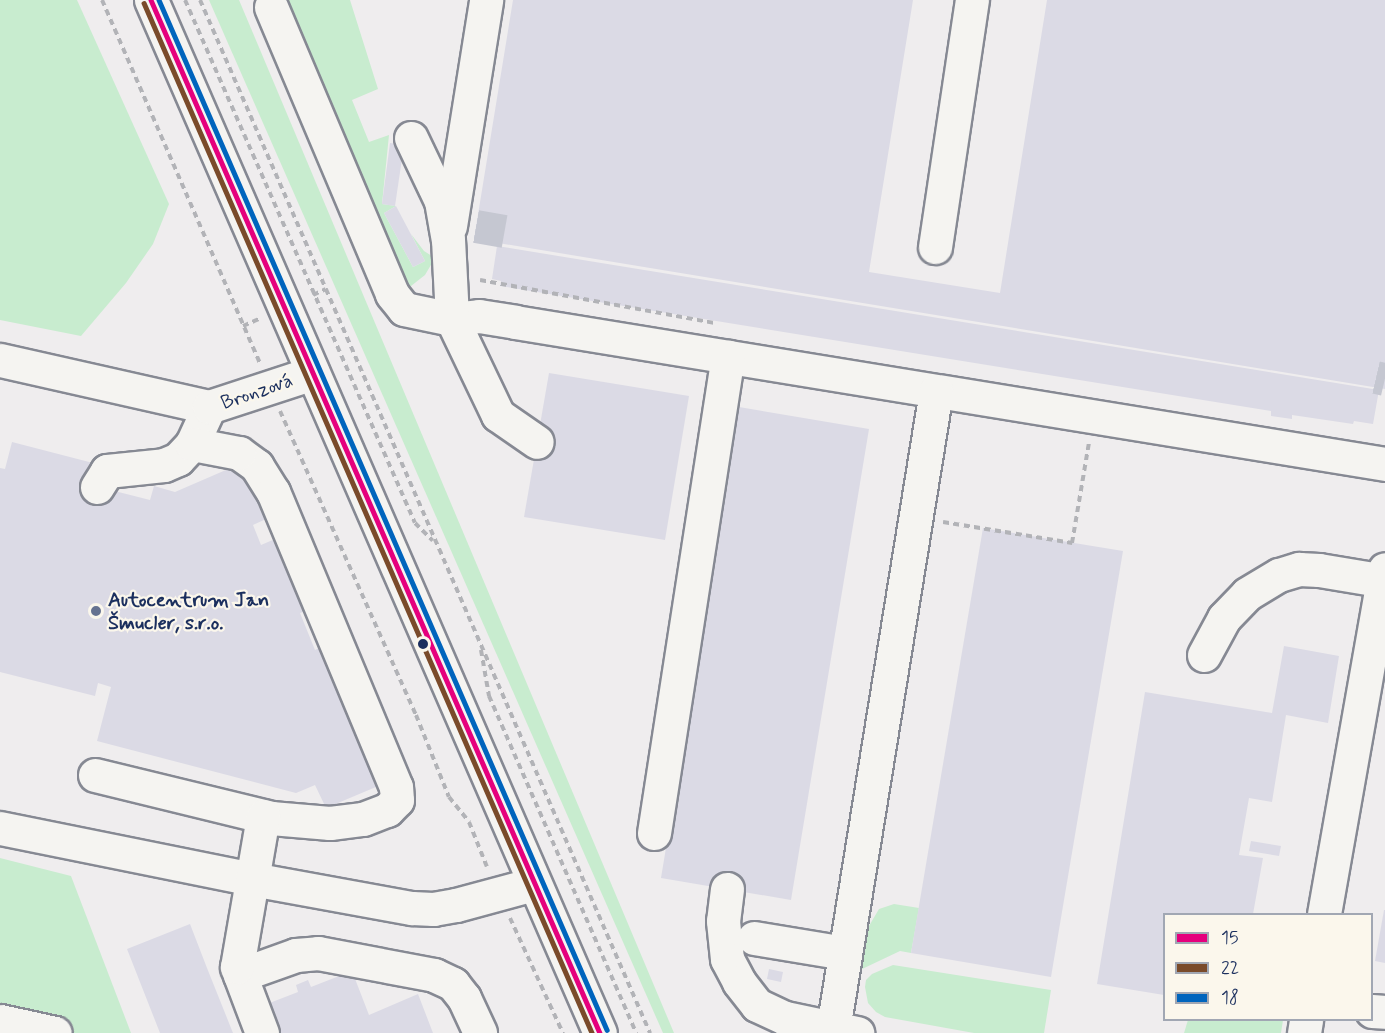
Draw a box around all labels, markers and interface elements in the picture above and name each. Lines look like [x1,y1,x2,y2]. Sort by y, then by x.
street label: Bronzová [218,369,296,415]
place label: Autocentrum Jan Šmucler, s.r.o. [108,588,268,635]
marker: Autocentrum Jan Šmucler, s.r.o. [89,604,103,618]
unlabelled marker [417,638,429,650]
legend [1163,913,1373,1021]
text: 15 [1221,926,1239,950]
text: 22 [1221,956,1239,980]
text: 18 [1221,986,1239,1010]

